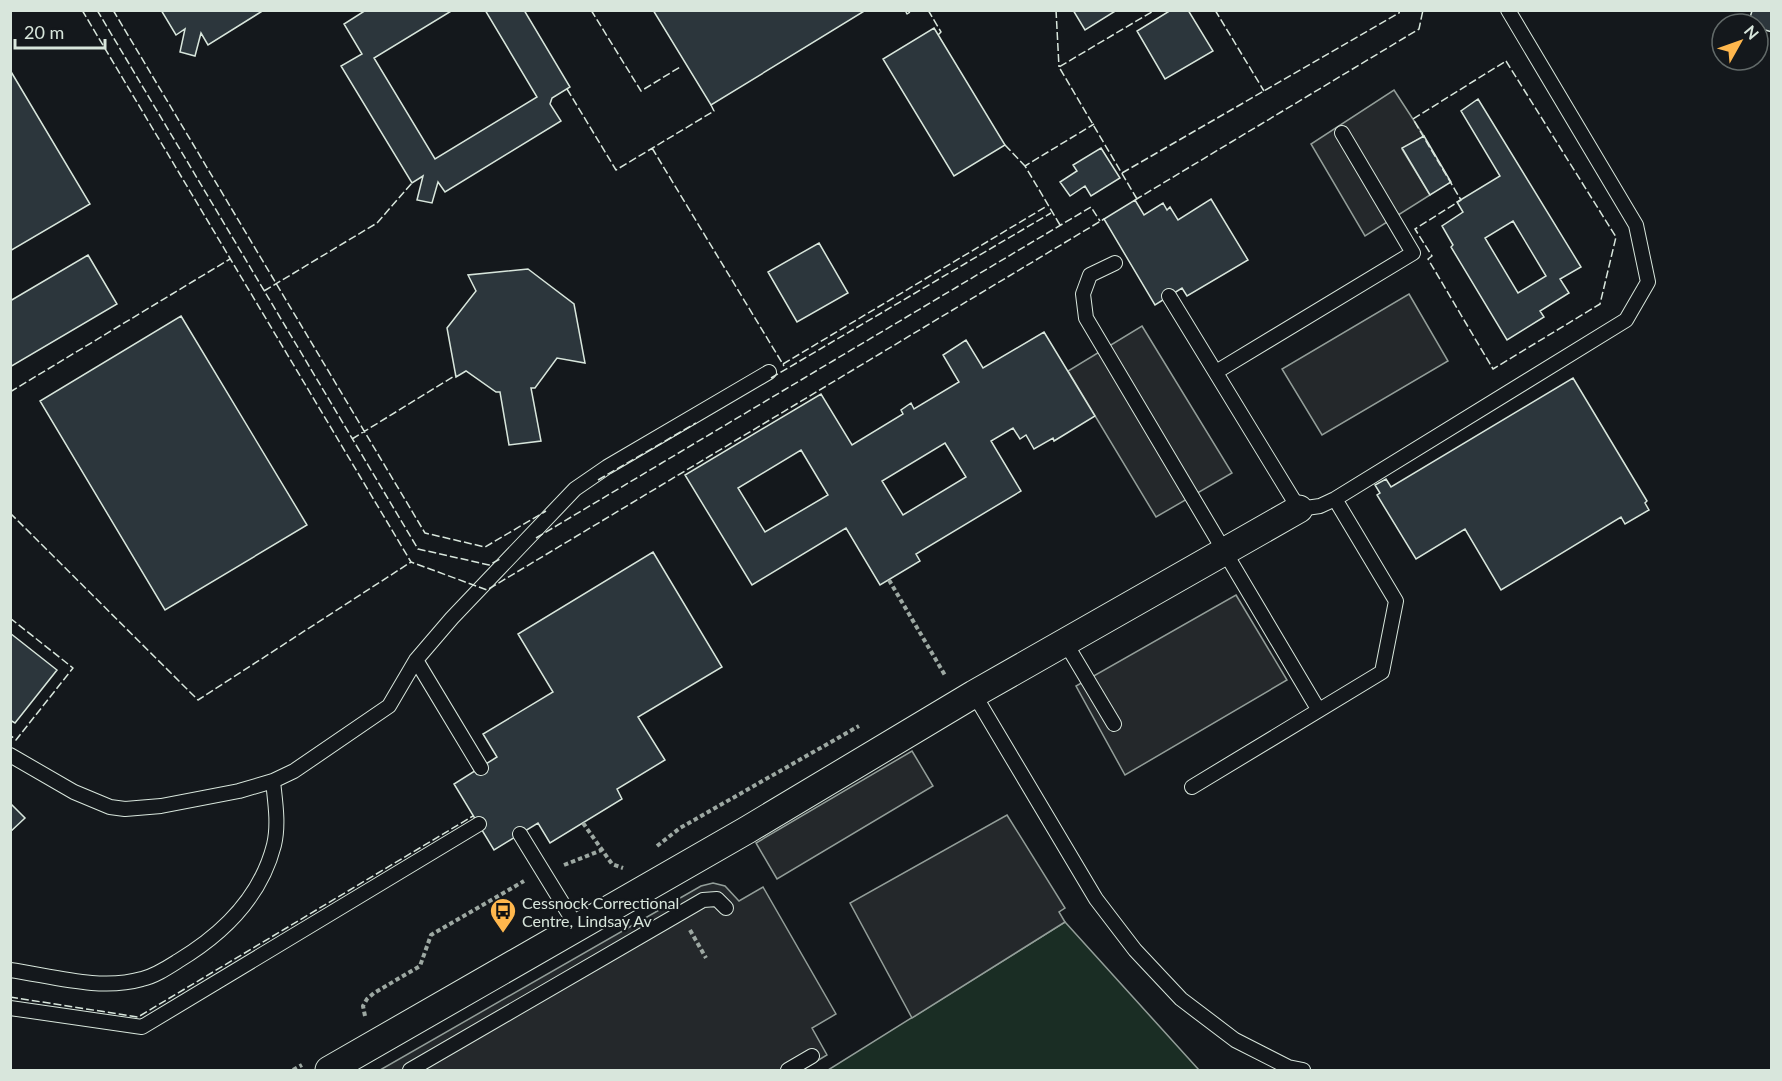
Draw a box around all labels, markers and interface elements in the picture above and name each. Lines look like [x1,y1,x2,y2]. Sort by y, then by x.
scale bar [15,12,105,50]
north arrow [1710,12,1770,72]
text: 20 m [24,21,64,43]
text: N [1741,21,1763,43]
place label: Cessnock Correctional Centre, Lindsay Av [522,893,679,930]
bus stop icon: Cessnock Correctional Centre, Lindsay Av [488,896,518,934]

